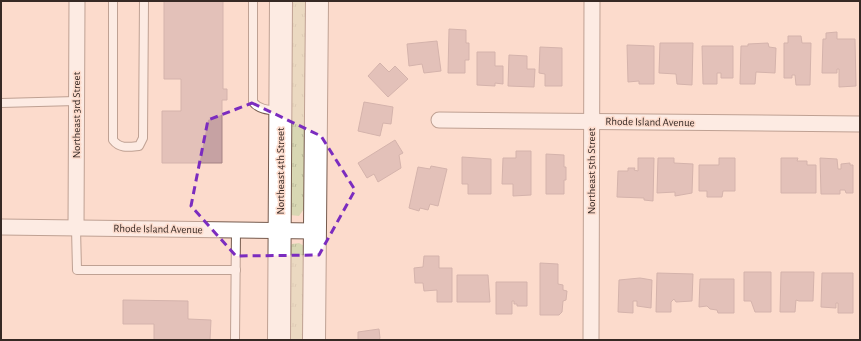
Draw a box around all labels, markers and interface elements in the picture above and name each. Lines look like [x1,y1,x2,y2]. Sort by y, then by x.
street label: Northeast 3rd Street [71,71,82,158]
street label: Rhode Island Avenue [605,116,695,128]
street label: Northeast 4th Street [275,127,286,215]
street label: Northeast 5th Street [586,127,597,214]
street label: Rhode Island Avenue [113,223,203,235]

